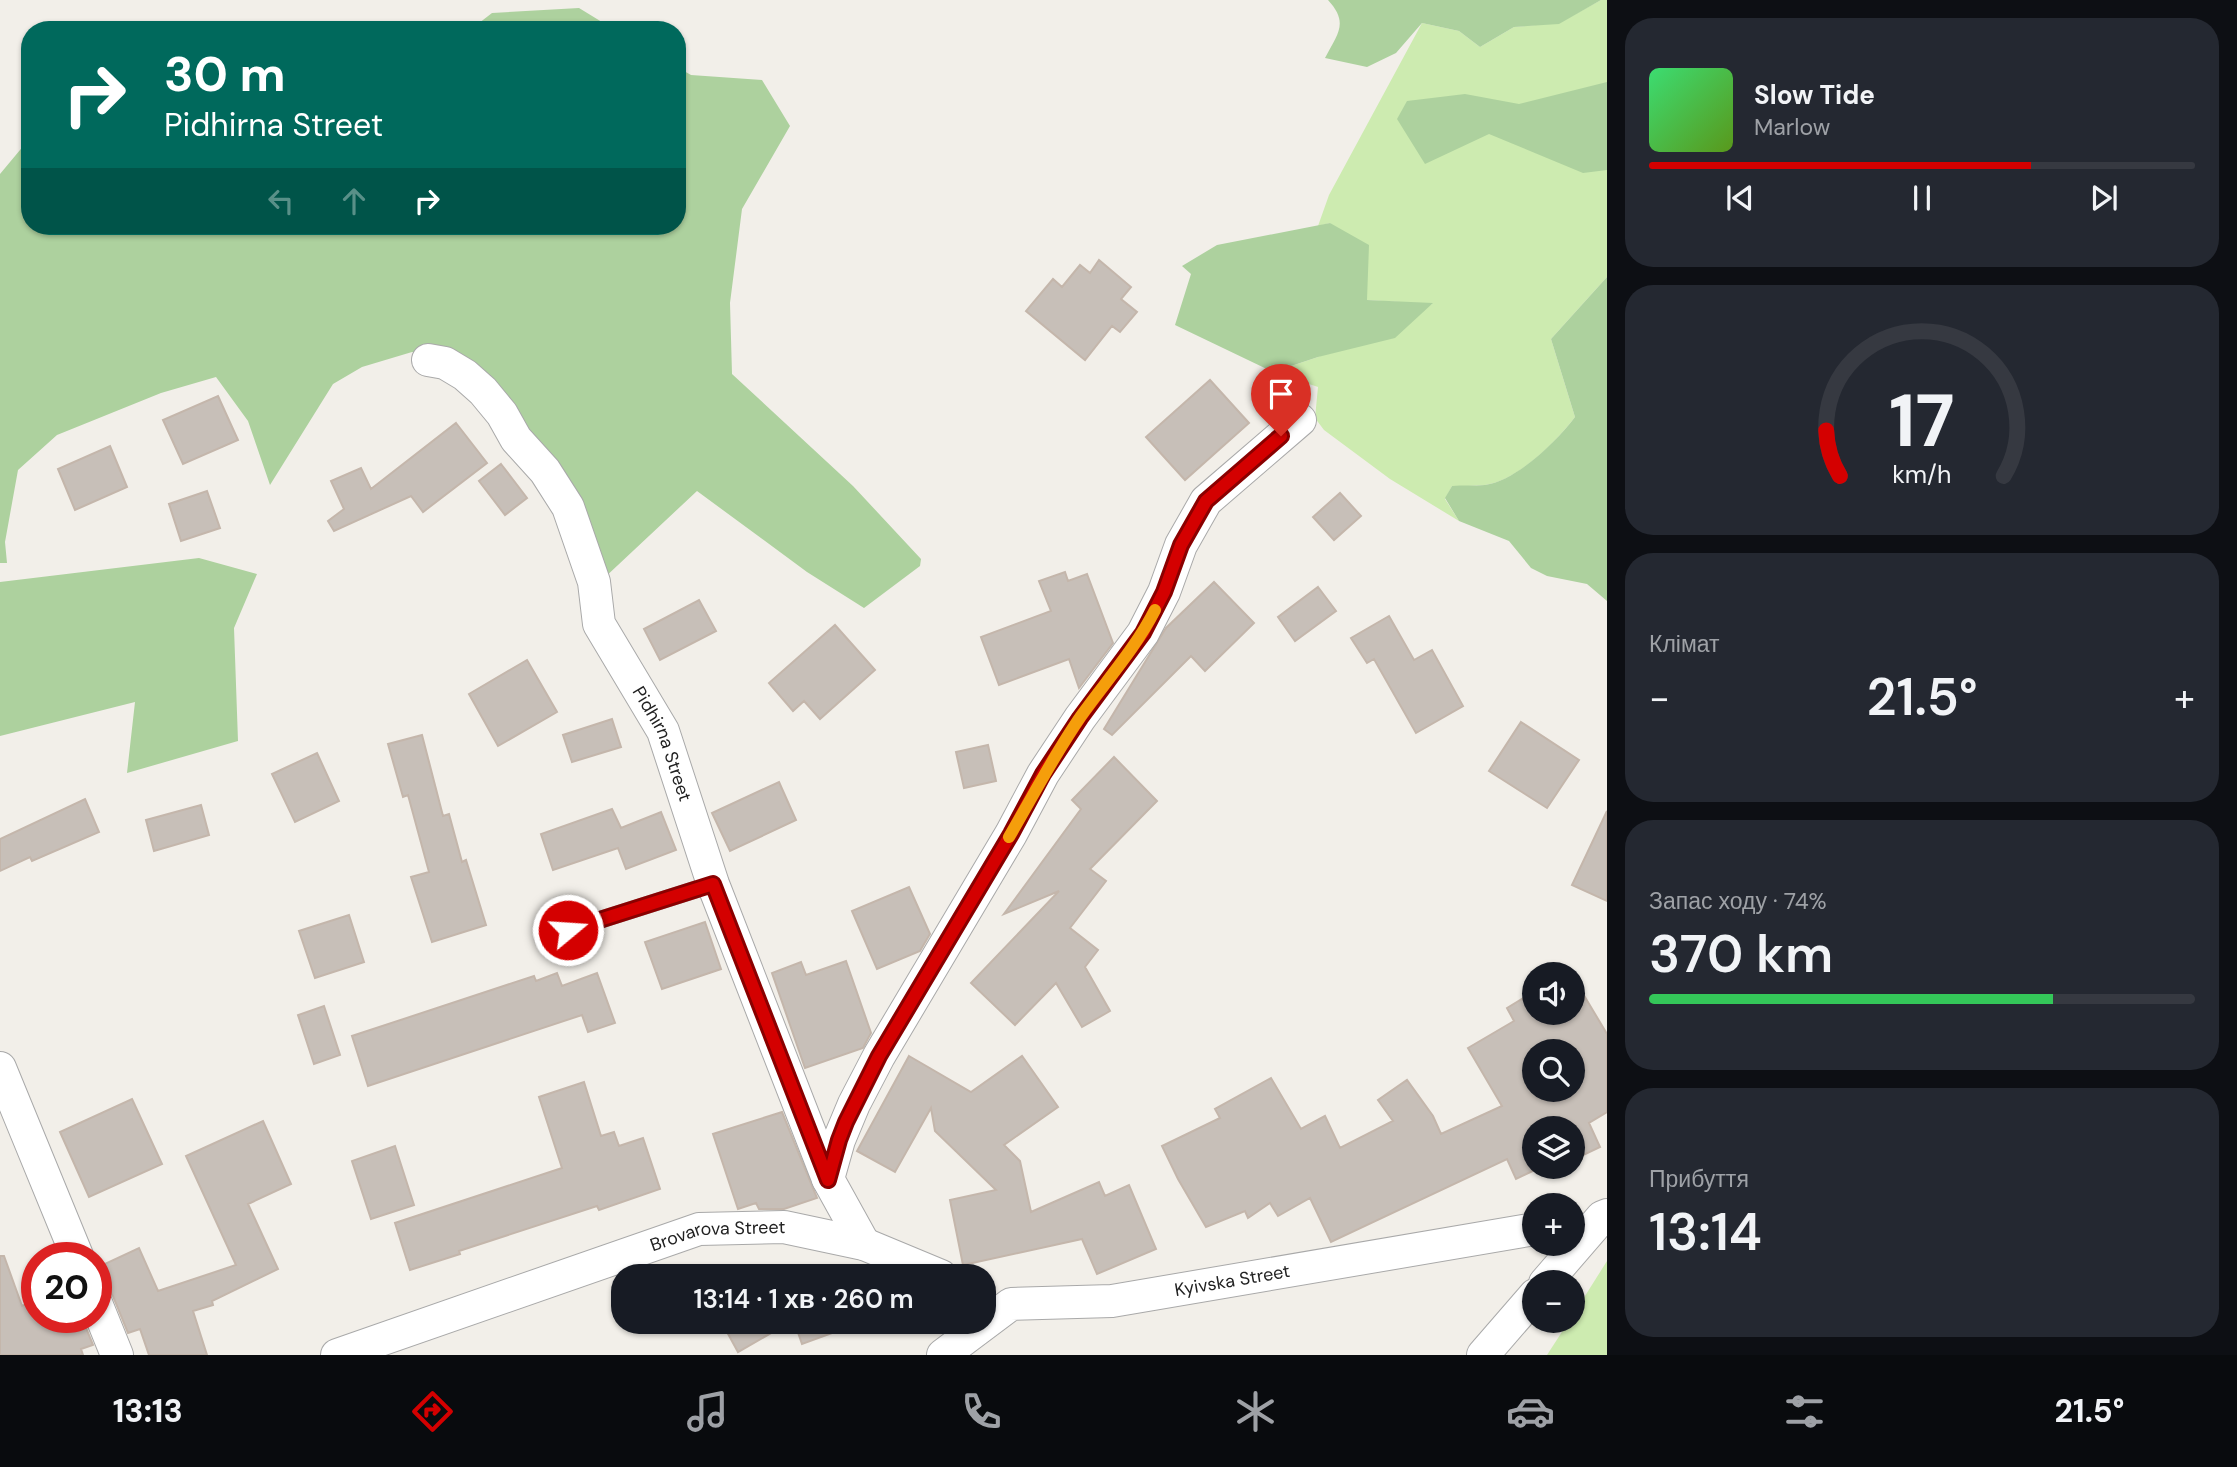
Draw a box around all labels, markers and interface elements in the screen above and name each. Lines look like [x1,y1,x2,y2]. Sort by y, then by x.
text: 30 m [164,42,286,106]
icon: right [49,49,140,140]
text: Slow Tide [1754,78,1875,112]
text: Pidhirna Street [164,104,383,146]
text: Marlow [1754,112,1830,142]
icon: previous [1721,179,1759,217]
icon: pause [1903,179,1941,217]
icon: next [2085,179,2123,217]
icon: left [262,182,300,220]
icon: ahead [335,182,373,220]
icon: right [408,182,446,220]
pin [1251,364,1311,436]
icon: arrive [1262,375,1300,413]
text: 17 [1889,375,1955,470]
text: km/h [1892,458,1952,491]
text: Клімат [1649,629,1720,659]
text: 21.5° [1866,663,1978,731]
text: − [1649,673,1670,723]
text: + [2174,673,2195,723]
street label: Pidhirna Street [627,682,697,804]
text: Запас ходу · 74% [1649,886,1827,916]
position arrow [531,893,605,967]
text: 370 km [1649,920,1833,988]
map controls [1522,962,1585,1333]
button: sound [1522,962,1585,1025]
button: search [1522,1039,1585,1102]
button: layers [1522,1116,1585,1179]
text: Прибуття [1649,1164,1749,1194]
button: + [1522,1193,1585,1256]
text: 13:14 [1649,1198,1762,1266]
street label: Brovarova Street [647,1215,786,1257]
speed limit sign: 20 [21,1242,112,1333]
street label: Kyivska Street [1173,1259,1292,1302]
button: − [1522,1270,1585,1333]
text: 13:14 · 1 хв · 260 m [694,1282,913,1316]
icon: directions [408,1387,457,1436]
icon: music [683,1387,732,1436]
icon: phone [957,1387,1006,1436]
icon: climate [1231,1387,1280,1436]
icon: car [1506,1387,1555,1436]
icon: filters [1780,1387,1829,1436]
text: 13:13 [113,1390,183,1432]
text: 21.5° [2055,1390,2124,1432]

